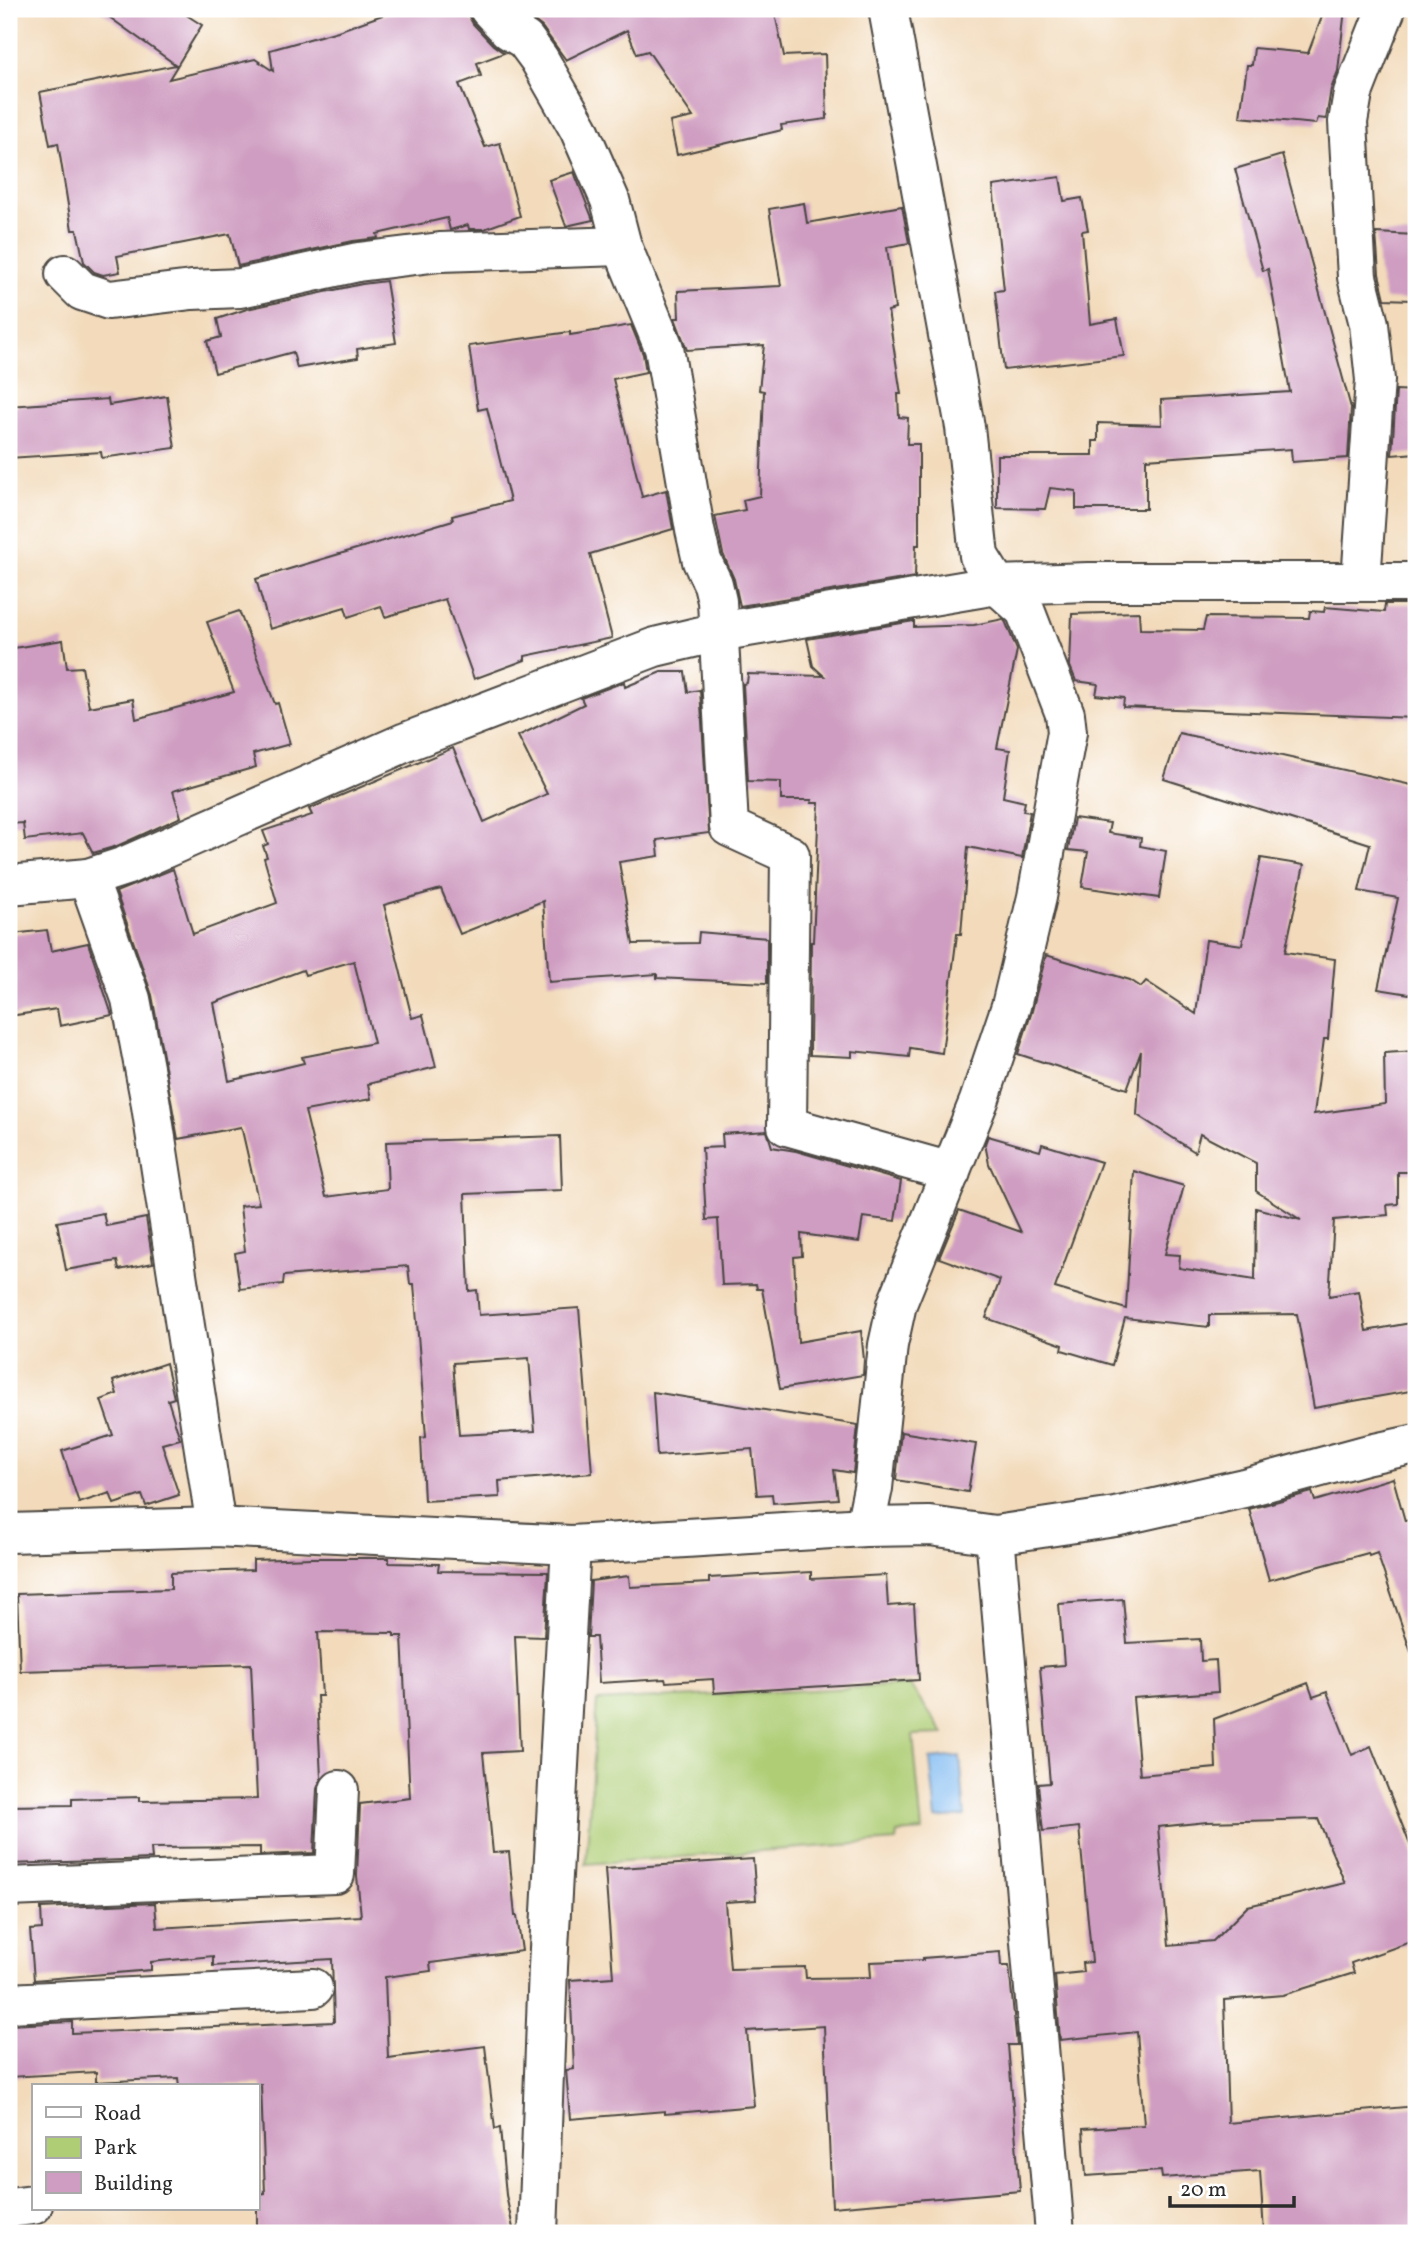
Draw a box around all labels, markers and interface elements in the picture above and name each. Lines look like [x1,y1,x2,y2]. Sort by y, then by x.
legend [32,2084,259,2210]
text: Road [94,2100,141,2129]
text: Park [94,2134,137,2163]
scale bar [1170,2165,1294,2209]
text: Building [94,2170,173,2199]
text: 20 m [1180,2176,1226,2205]

